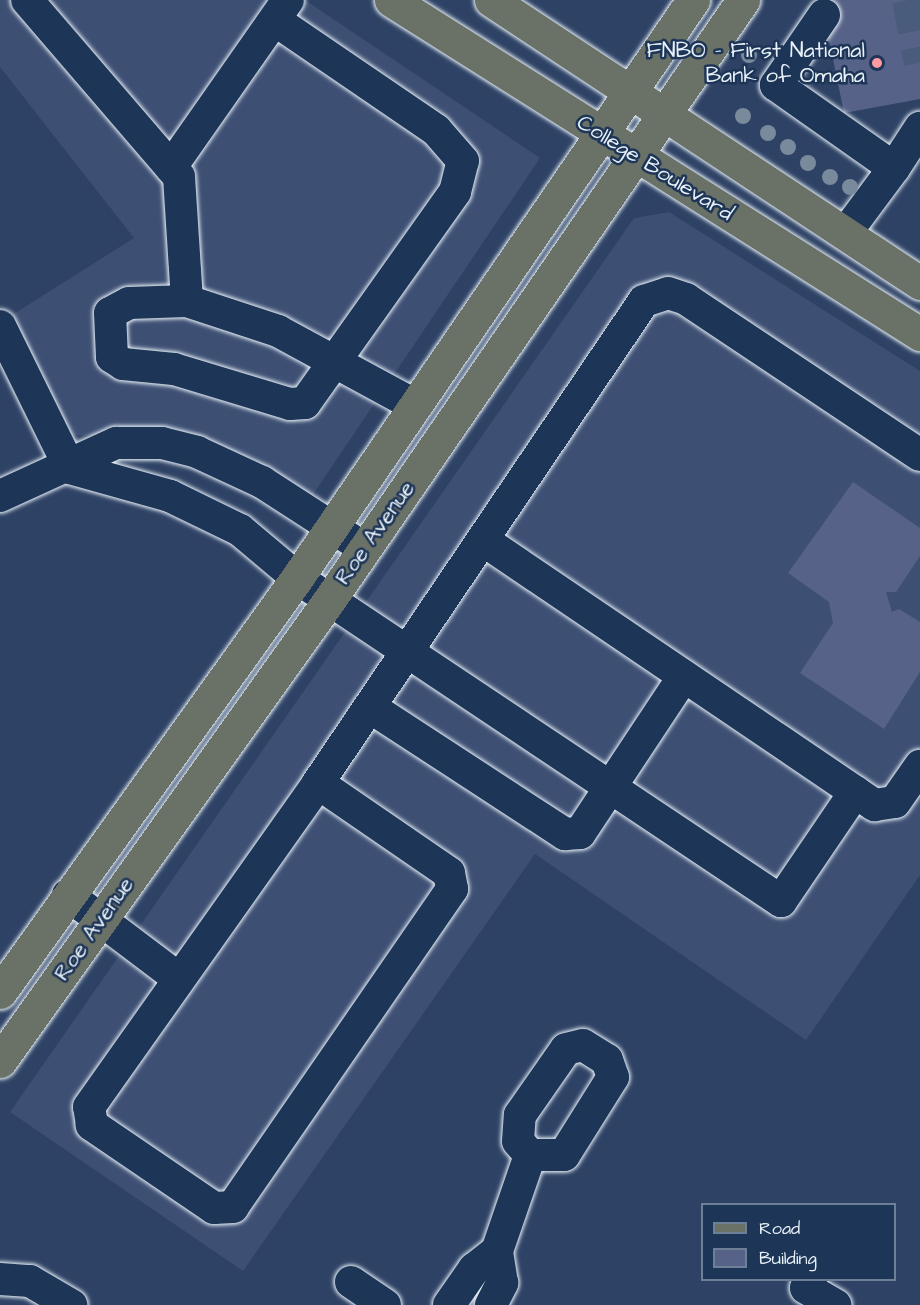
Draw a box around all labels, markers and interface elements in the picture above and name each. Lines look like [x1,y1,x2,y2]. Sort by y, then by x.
place label: FNBO - First National Bank of Omaha [646,37,865,88]
marker: FNBO - First National Bank of Omaha [870,56,884,70]
street label: College Boulevard [572,109,738,227]
street label: Roe Avenue [330,476,420,590]
street label: Roe Avenue [49,872,139,986]
legend [701,1203,896,1281]
text: Road [759,1216,800,1241]
text: Building [759,1246,817,1271]

